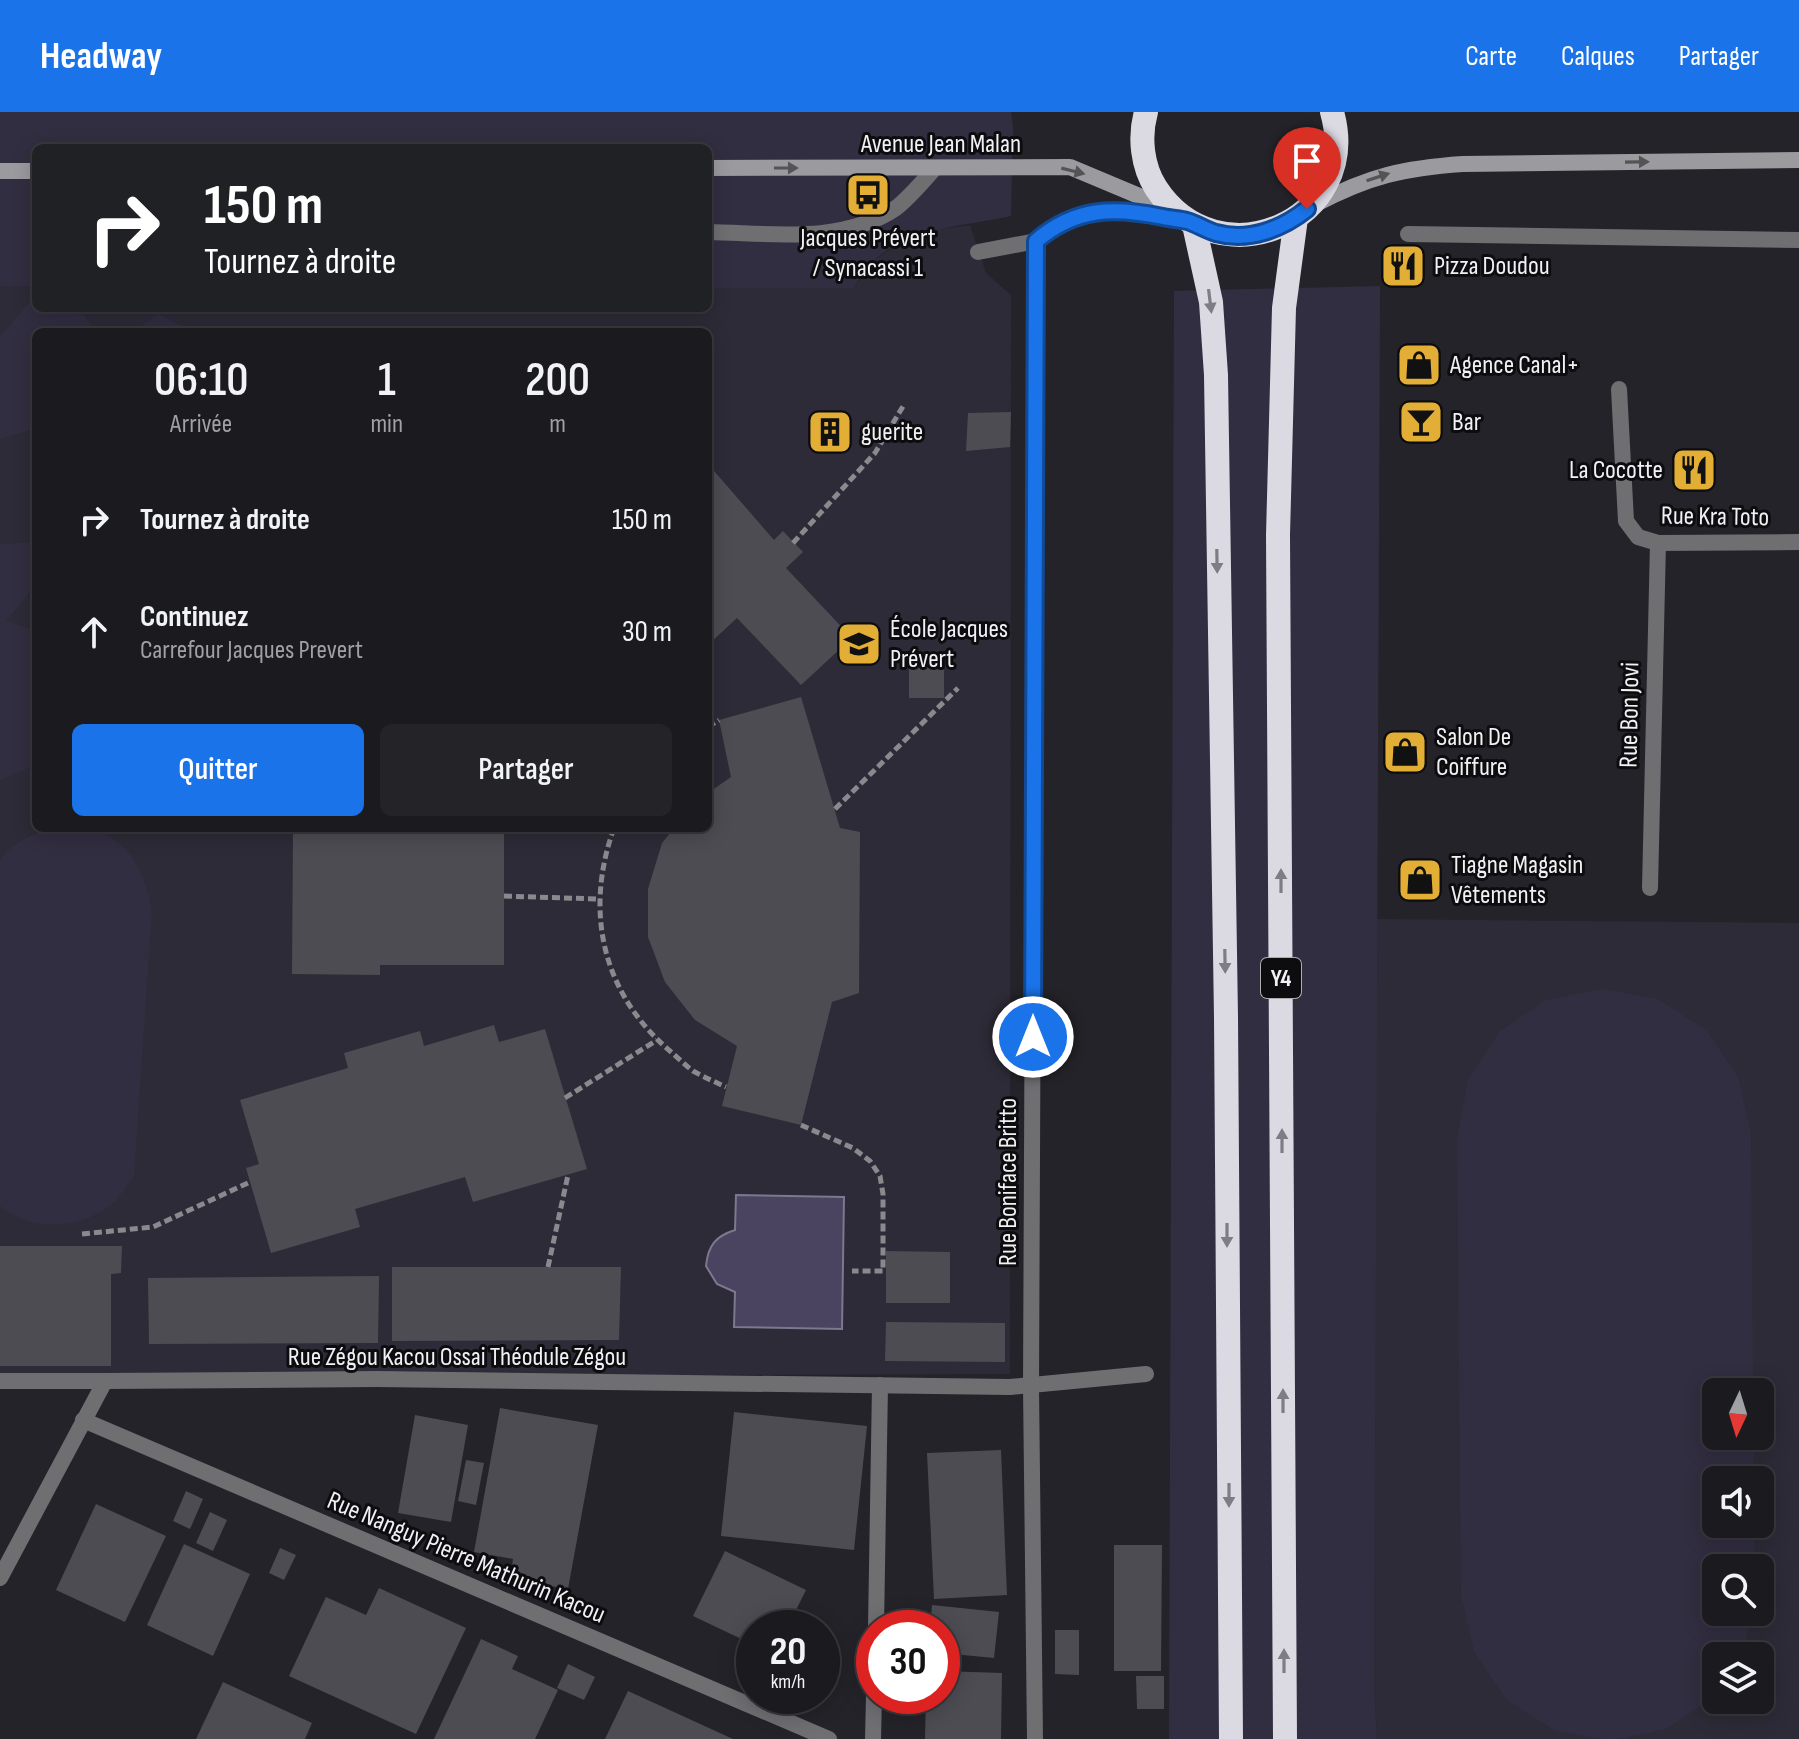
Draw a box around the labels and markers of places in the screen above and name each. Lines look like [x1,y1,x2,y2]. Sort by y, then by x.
pin [1273,127,1341,209]
bus stop icon: Jacques Prévert / Synacassi 1 [844,171,892,219]
place label: Jacques Prévert / Synacassi 1 [799,223,936,284]
restaurant icon: Pizza Doudou [1379,242,1427,290]
place label: Pizza Doudou [1434,251,1550,282]
shop icon: Agence Canal+ [1395,341,1443,389]
place label: Agence Canal+ [1449,350,1579,381]
bar icon: Bar [1397,398,1445,446]
place label: Bar [1452,407,1482,438]
building icon: guerite [806,408,854,456]
place label: guerite [861,417,923,448]
restaurant icon: La Cocotte [1670,446,1718,494]
place label: La Cocotte [1569,455,1663,486]
place label: École Jacques Prévert [890,614,1008,675]
school or university icon: École Jacques Prévert [835,620,883,668]
place label: Salon De Coiffure [1436,722,1511,783]
shop icon: Salon De Coiffure [1381,728,1429,776]
place label: Tiagne Magasin Vêtements [1451,850,1583,911]
shop icon: Tiagne Magasin Vêtements [1396,856,1444,904]

